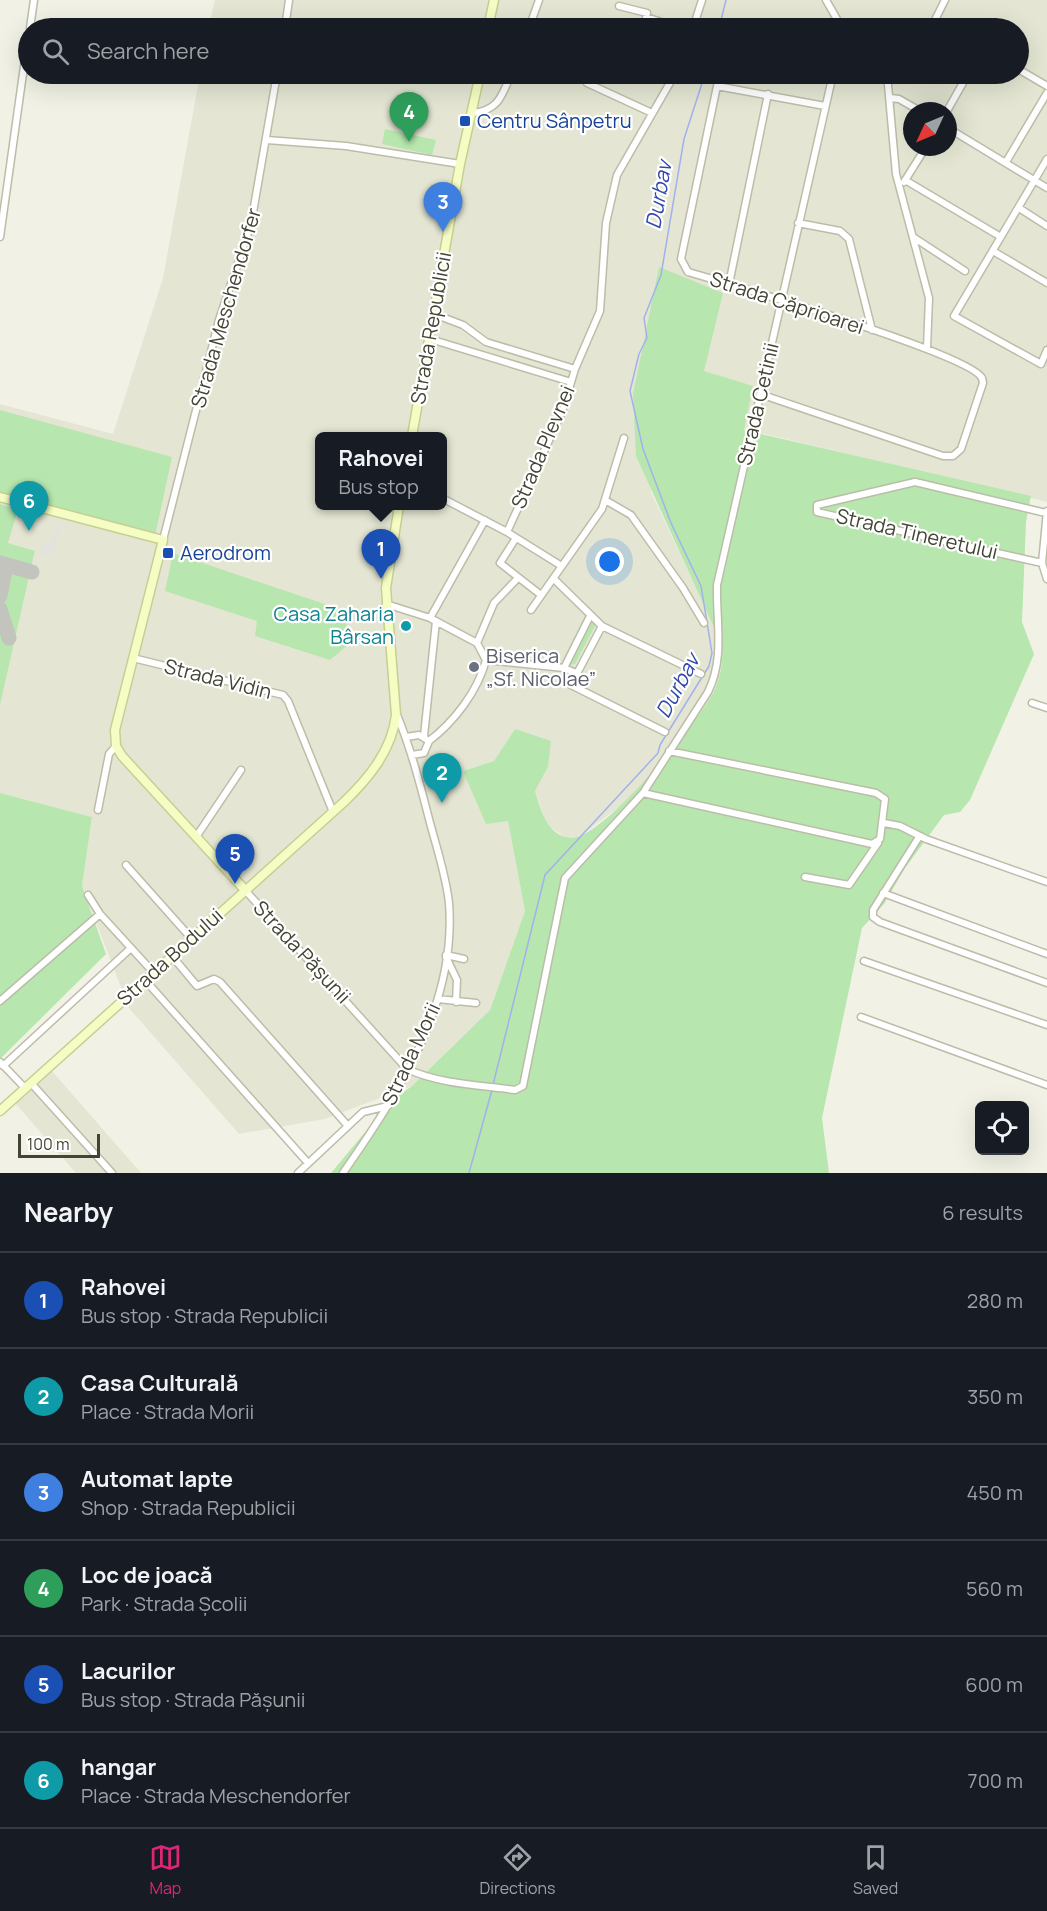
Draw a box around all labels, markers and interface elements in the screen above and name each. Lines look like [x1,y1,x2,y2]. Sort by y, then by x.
search box [18,18,1029,84]
icon: search [39,35,72,68]
text: Search here [87,36,209,66]
pin: 4 [390,92,428,142]
north arrow [903,102,957,156]
place label: Centru Sânpetru [477,107,632,134]
marker: Centru Sânpetru [458,114,472,128]
water label: Durbav [638,155,678,231]
pin: 3 [424,182,462,232]
street label: Strada Meschendorfer [184,205,267,411]
street label: Strada Republicii [404,250,457,406]
street label: Strada Căprioarei [707,265,868,340]
street label: Strada Cetinii [730,340,785,468]
street label: Strada Plevnei [504,381,581,513]
popup [315,432,447,510]
text: Rahovei [338,443,424,473]
text: Bus stop [338,473,419,500]
pin: 6 [9,482,48,531]
street label: Strada Tineretului [834,502,1001,565]
pin: 1 [362,530,400,579]
place label: Aerodrom [180,539,271,566]
marker: Aerodrom [161,546,175,560]
your location [595,547,624,576]
place label: Casa Zaharia Bârsan [274,600,394,650]
marker: Casa Zaharia Bârsan [399,619,413,633]
place label: Biserica „Sf. Nicolae” [486,642,596,692]
water label: Durbav [649,646,707,722]
street label: Strada Vidin [162,652,275,705]
marker: Biserica „Sf. Nicolae” [467,660,481,674]
pin: 2 [422,754,462,803]
pin: 5 [216,834,254,884]
street label: Strada Pășunii [248,894,357,1009]
street label: Strada Bodului [111,902,229,1012]
street label: Strada Morii [375,998,446,1110]
map controls [975,1101,1029,1155]
button: locate [975,1101,1029,1155]
scale bar [18,1131,100,1158]
text: 100 m [27,1133,70,1155]
text: Nearby [24,1194,113,1230]
text: 6 results [942,1199,1023,1226]
text: Rahovei [81,1272,166,1302]
text: 1 [39,1287,48,1314]
text: 280 m [967,1287,1023,1314]
text: Bus stop · Strada Republicii [81,1302,328,1329]
text: Casa Culturală [81,1368,238,1398]
text: 2 [38,1383,49,1410]
text: 350 m [967,1383,1023,1410]
text: Place · Strada Morii [81,1398,254,1425]
text: Automat lapte [81,1464,233,1494]
text: 3 [38,1479,49,1506]
text: 450 m [967,1479,1023,1506]
text: Shop · Strada Republicii [81,1494,296,1521]
text: Loc de joacă [81,1560,212,1590]
text: 4 [37,1575,50,1602]
text: 560 m [966,1575,1023,1602]
text: Park · Strada Școlii [81,1590,248,1617]
text: Lacurilor [81,1656,175,1686]
text: 5 [38,1671,49,1698]
text: 600 m [965,1671,1023,1698]
text: Bus stop · Strada Pășunii [81,1686,306,1713]
text: hangar [81,1752,156,1782]
text: 6 [37,1767,50,1794]
text: 700 m [968,1767,1023,1794]
text: Place · Strada Meschendorfer [81,1782,351,1809]
tab: Map [149,1841,182,1899]
tab: Directions [480,1841,555,1899]
tab: Saved [853,1841,898,1899]

